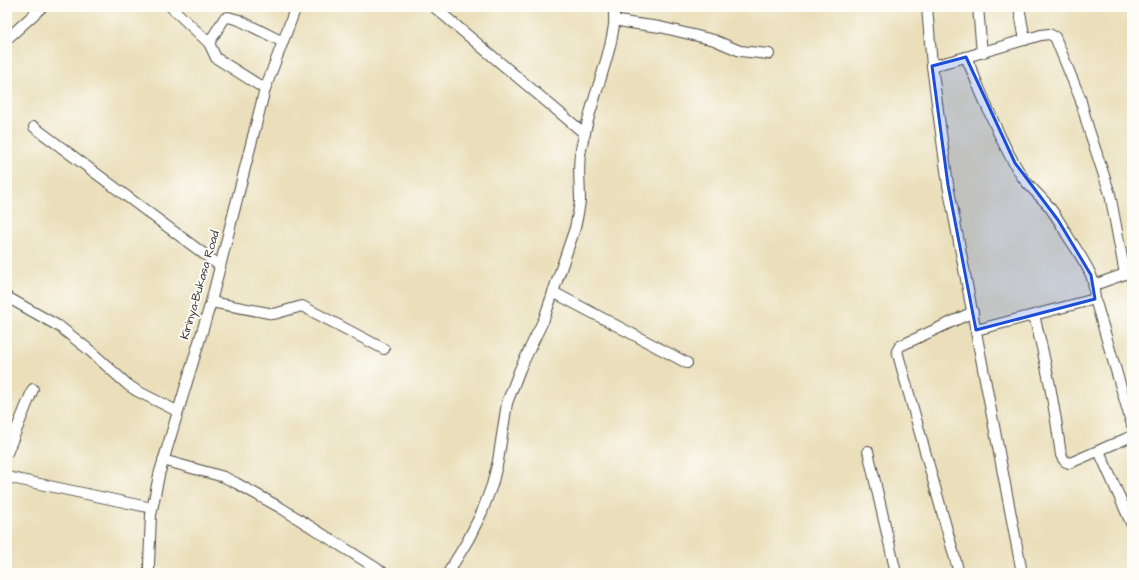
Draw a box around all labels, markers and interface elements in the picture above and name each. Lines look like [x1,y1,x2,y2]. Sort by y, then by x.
street label: Kirinya-Bukasa Road [176,229,225,342]

